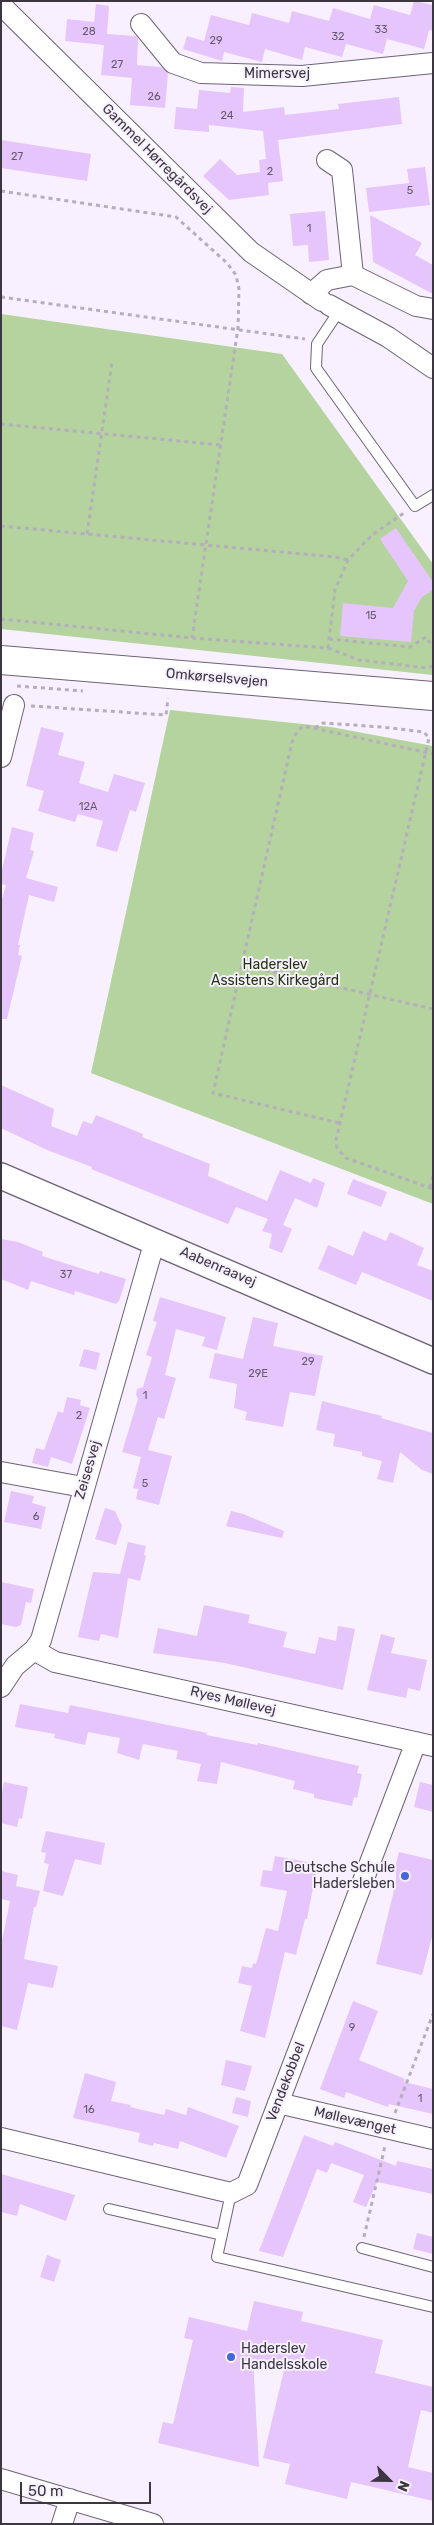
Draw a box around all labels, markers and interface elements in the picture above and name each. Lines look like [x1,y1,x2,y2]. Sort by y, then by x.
house number: 33 [374,23,388,37]
house number: 28 [82,25,96,39]
house number: 32 [331,30,345,44]
house number: 29 [210,34,222,48]
house number: 27 [111,58,123,72]
street label: Mimersvej [244,66,310,82]
house number: 26 [147,90,161,104]
street label: Gammel Hørregårdsvej [99,101,215,217]
house number: 24 [220,109,234,123]
house number: 27 [11,150,23,164]
house number: 2 [267,165,273,179]
house number: 5 [407,184,413,198]
house number: 1 [307,222,311,236]
house number: 15 [365,609,377,623]
street label: Omkørselsvejen [165,665,269,691]
house number: 12A [79,800,97,814]
park label: Haderslev Assistens Kirkegård [211,957,339,990]
street label: Aabenraavej [177,1243,259,1291]
house number: 37 [60,1268,72,1282]
house number: 29 [302,1355,314,1369]
house number: 29E [248,1367,268,1381]
house number: 1 [143,1389,147,1403]
house number: 2 [76,1409,82,1423]
street label: Zeisesvej [72,1439,104,1501]
house number: 5 [142,1477,148,1491]
house number: 6 [33,1510,39,1524]
street label: Ryes Møllevej [188,1683,278,1719]
place label: Deutsche Schule Hadersleben [284,1860,395,1892]
marker: Deutsche Schule Hadersleben [399,1870,411,1882]
house number: 9 [349,2021,355,2035]
street label: Vendekobbel [263,2040,309,2124]
house number: 1 [418,2092,422,2106]
house number: 16 [83,2103,95,2117]
street label: Møllevænget [312,2103,398,2139]
place label: Haderslev Handelsskole [241,2341,327,2374]
marker: Haderslev Handelsskole [225,2351,237,2363]
north arrow [364,2455,414,2505]
scale bar [22,2472,154,2504]
text: N [393,2478,413,2494]
text: 50 m [28,2482,63,2500]

